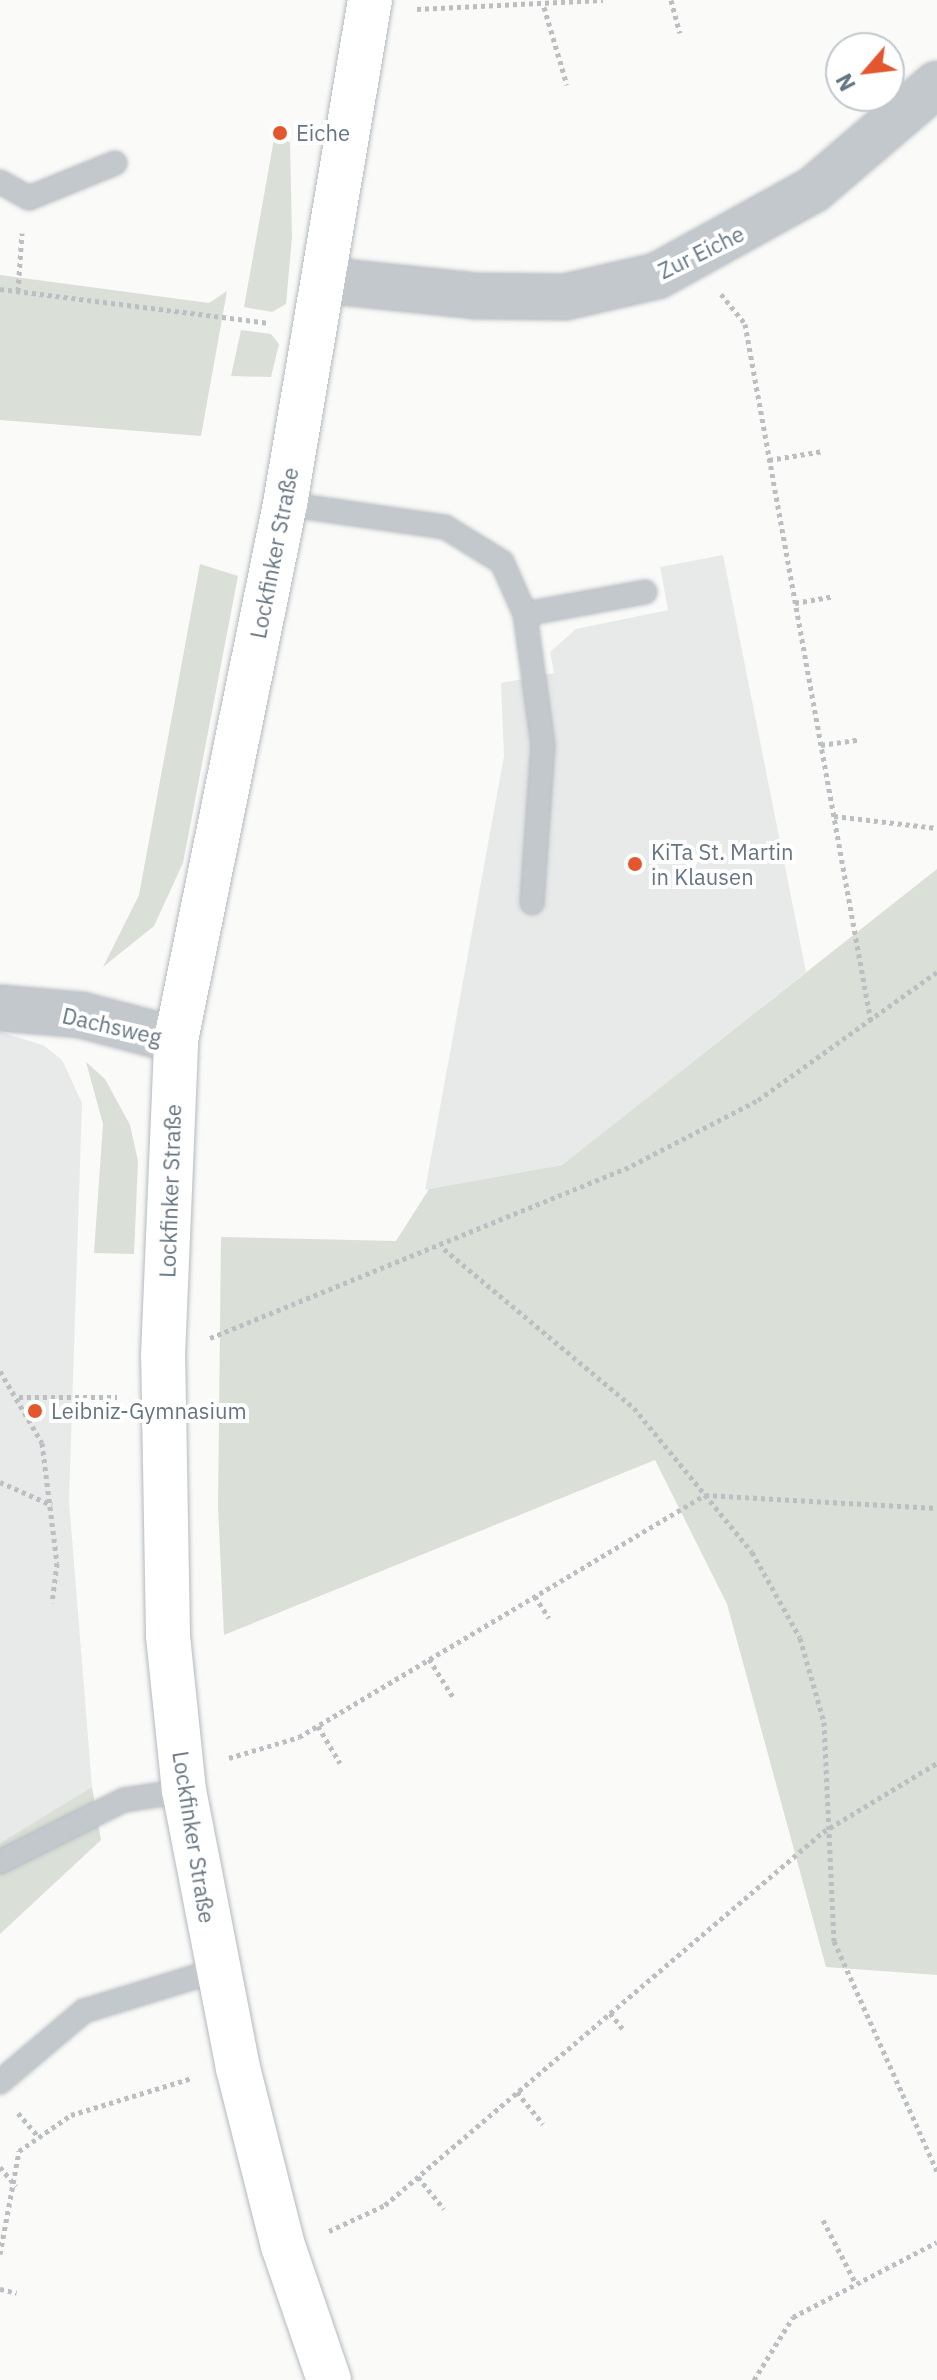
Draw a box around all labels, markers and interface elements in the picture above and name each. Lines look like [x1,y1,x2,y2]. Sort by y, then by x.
north arrow [825,32,905,112]
text: N [829,69,862,96]
place label: Eiche [296,120,350,146]
marker: Eiche [271,124,289,142]
street label: Zur Eiche [654,220,748,284]
street label: Lockfinker Straße [244,465,304,641]
place label: KiTa St. Martin in Klausen [651,838,794,890]
marker: KiTa St. Martin in Klausen [626,855,644,873]
street label: Dachsweg [60,1002,164,1050]
street label: Lockfinker Straße [154,1104,186,1278]
place label: Leibniz-Gymnasium [51,1398,247,1424]
marker: Leibniz-Gymnasium [26,1402,44,1420]
street label: Lockfinker Straße [167,1749,221,1925]

